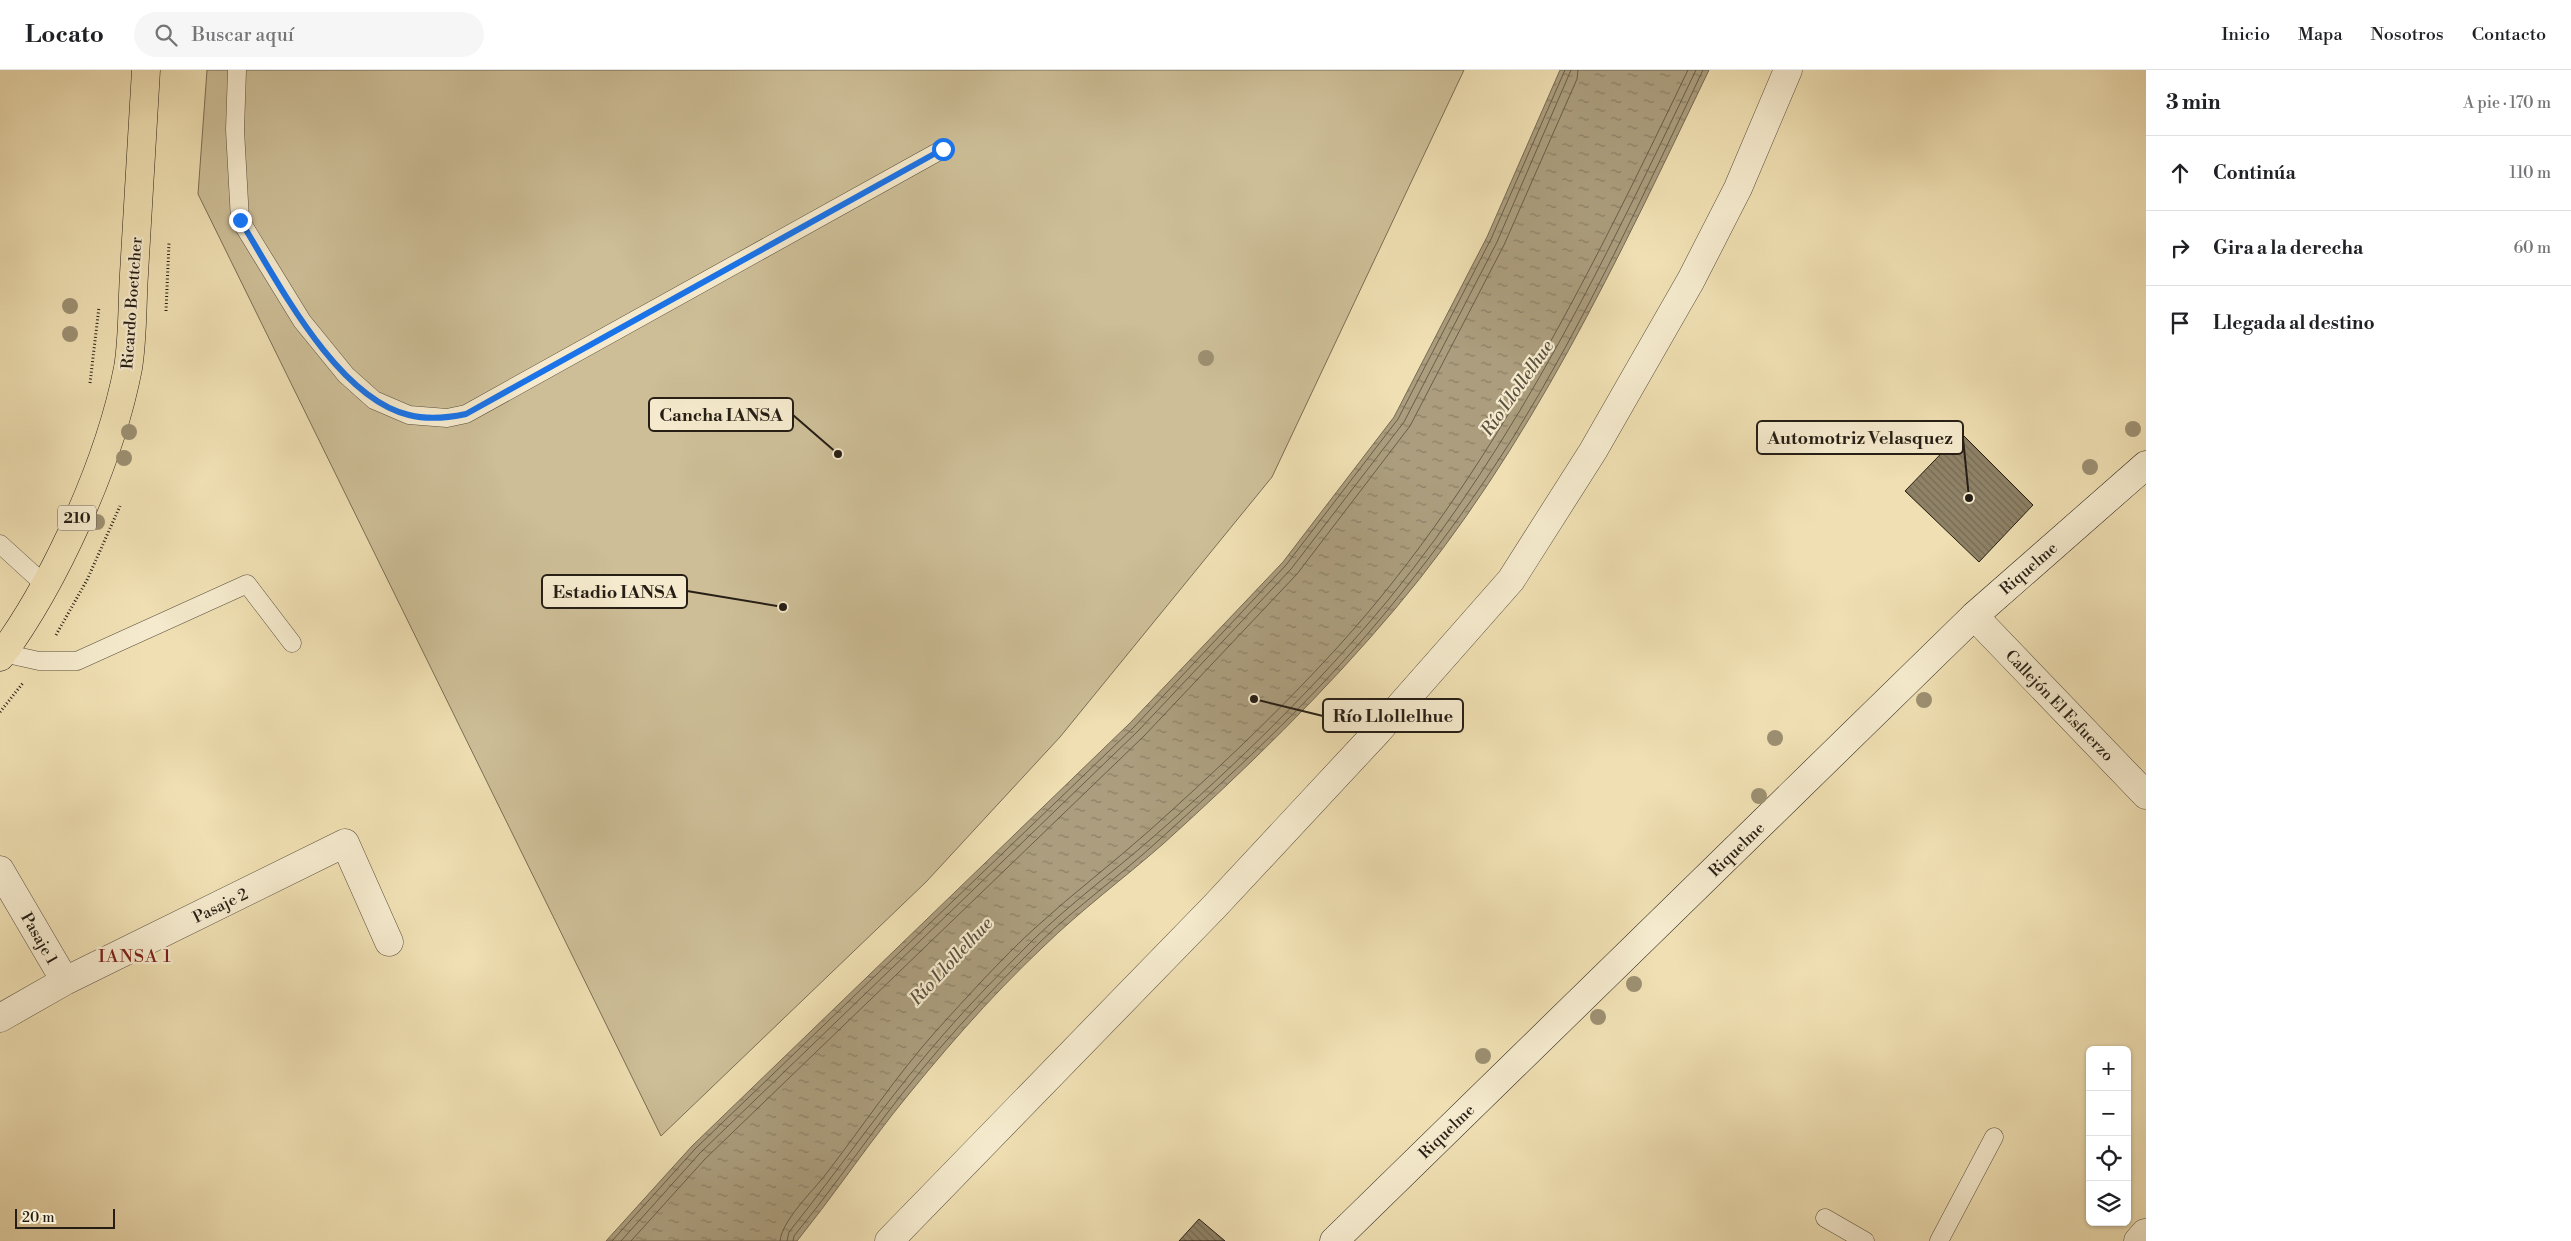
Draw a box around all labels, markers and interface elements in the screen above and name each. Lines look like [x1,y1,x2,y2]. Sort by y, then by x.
search box [134,12,484,57]
text: Locato [25,20,104,50]
icon: search [152,21,180,49]
text: Buscar aquí [192,23,294,47]
text: Inicio [2221,23,2270,46]
text: Mapa [2298,23,2343,46]
text: Nosotros [2371,23,2444,46]
text: Contacto [2472,23,2546,46]
text: 3 min [2166,90,2221,116]
text: A pie · 170 m [2463,93,2551,113]
route start [932,138,955,161]
icon: ahead [2166,159,2194,187]
text: Continúa [2213,161,2296,185]
text: 110 m [2509,163,2551,183]
route end [229,209,252,232]
icon: right [2166,234,2194,262]
street label: Ricardo Boettcher [117,236,147,370]
text: Gira a la derecha [2213,236,2363,260]
text: 60 m [2513,238,2551,258]
icon: arrive [2166,309,2194,337]
text: Llegada al destino [2213,311,2375,335]
water label: Río Llollelhue [1475,335,1559,442]
callout: Cancha IANSA [649,398,793,431]
text: Cancha IANSA [659,404,784,427]
callout: Automotriz Velasquez [1757,421,1963,454]
text: Automotriz Velasquez [1766,427,1953,450]
road number: 210 [58,506,96,530]
street label: Riquelme [1996,538,2062,599]
callout: Estadio IANSA [542,575,687,608]
text: Estadio IANSA [553,581,679,604]
street label: Callejón El Esfuerzo [2001,646,2118,766]
callout: Río Llollelhue [1323,699,1463,732]
text: Río Llollelhue [1333,705,1454,728]
street label: Riquelme [1704,818,1769,881]
street label: Pasaje 2 [190,884,251,928]
street label: Pasaje 1 [16,909,62,968]
water label: Río Llollelhue [904,912,998,1011]
district label: IANSA 1 [98,945,172,968]
map controls [2086,1046,2131,1226]
button: + [2086,1046,2131,1091]
button: − [2086,1091,2131,1136]
street label: Riquelme [1414,1100,1479,1163]
button: locate [2086,1136,2131,1181]
button: layers [2086,1181,2131,1226]
scale bar [15,1206,115,1229]
text: 20 m [22,1209,54,1227]

